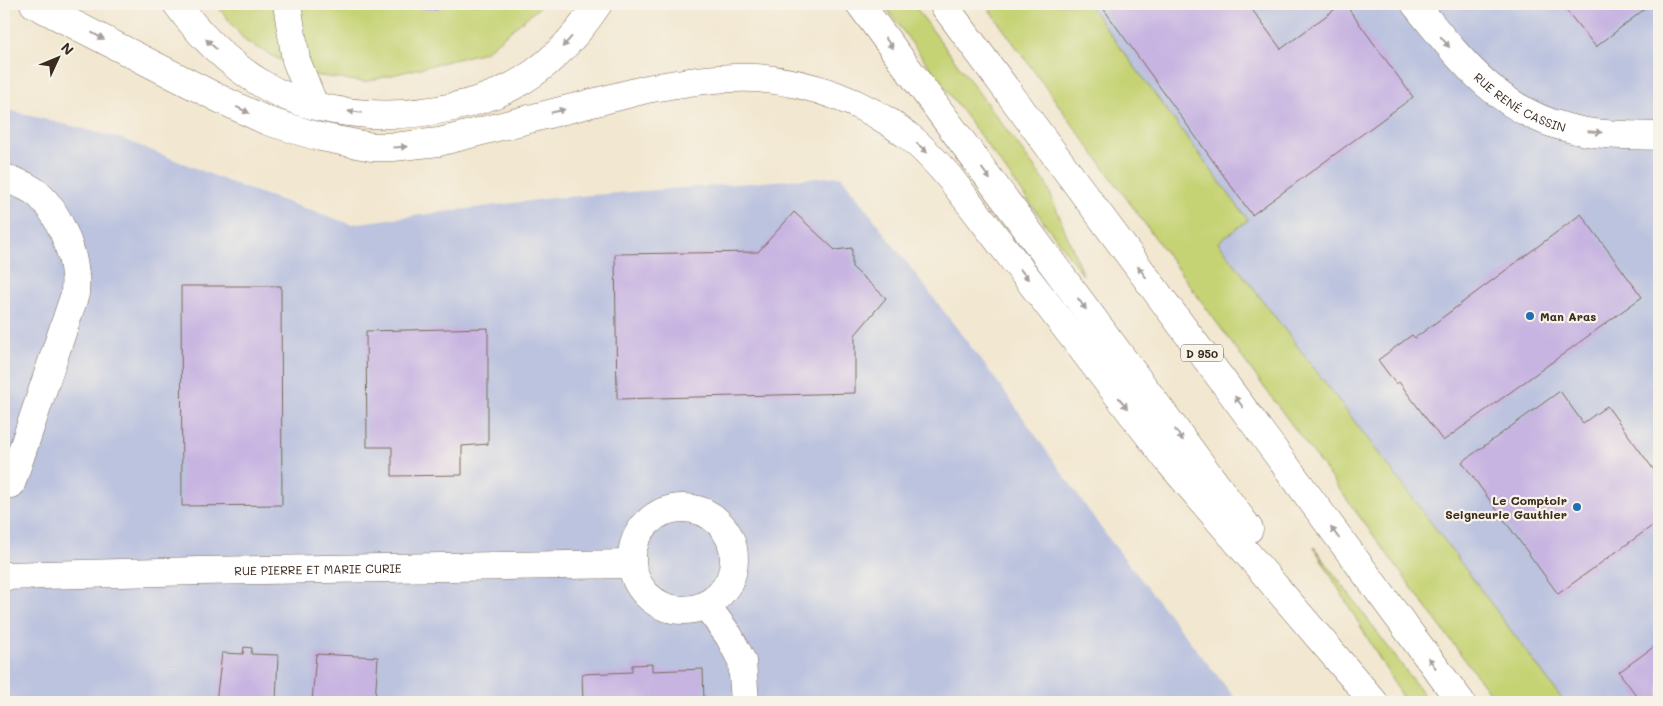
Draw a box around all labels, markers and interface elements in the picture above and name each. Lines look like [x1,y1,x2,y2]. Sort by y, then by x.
north arrow [32,32,82,82]
one-way arrow [91,32,106,40]
one-way arrow [561,35,573,47]
one-way arrow [1440,35,1451,48]
one-way arrow [884,36,895,49]
text: N [57,38,78,59]
one-way arrow [206,38,218,50]
street label: RUE RENÉ CASSIN [1471,69,1568,135]
one-way arrow [236,106,250,114]
one-way arrow [550,107,565,115]
one-way arrow [347,108,363,116]
one-way arrow [1587,129,1603,137]
one-way arrow [392,142,408,150]
one-way arrow [915,142,927,154]
one-way arrow [981,167,991,181]
one-way arrow [1137,265,1147,279]
one-way arrow [1019,267,1029,281]
one-way arrow [1077,297,1088,310]
place label: Man Aras [1540,308,1596,324]
marker: Man Aras [1524,310,1536,322]
road number: D 950 [1181,344,1223,362]
one-way arrow [1118,396,1129,409]
one-way arrow [1233,396,1244,409]
one-way arrow [1174,428,1184,442]
place label: Le Comptoir Seigneurie Gauthier [1445,492,1567,522]
marker: Le Comptoir Seigneurie Gauthier [1571,501,1583,513]
one-way arrow [1330,527,1341,540]
street label: RUE PIERRE ET MARIE CURIE [234,560,402,578]
one-way arrow [1427,656,1437,670]

